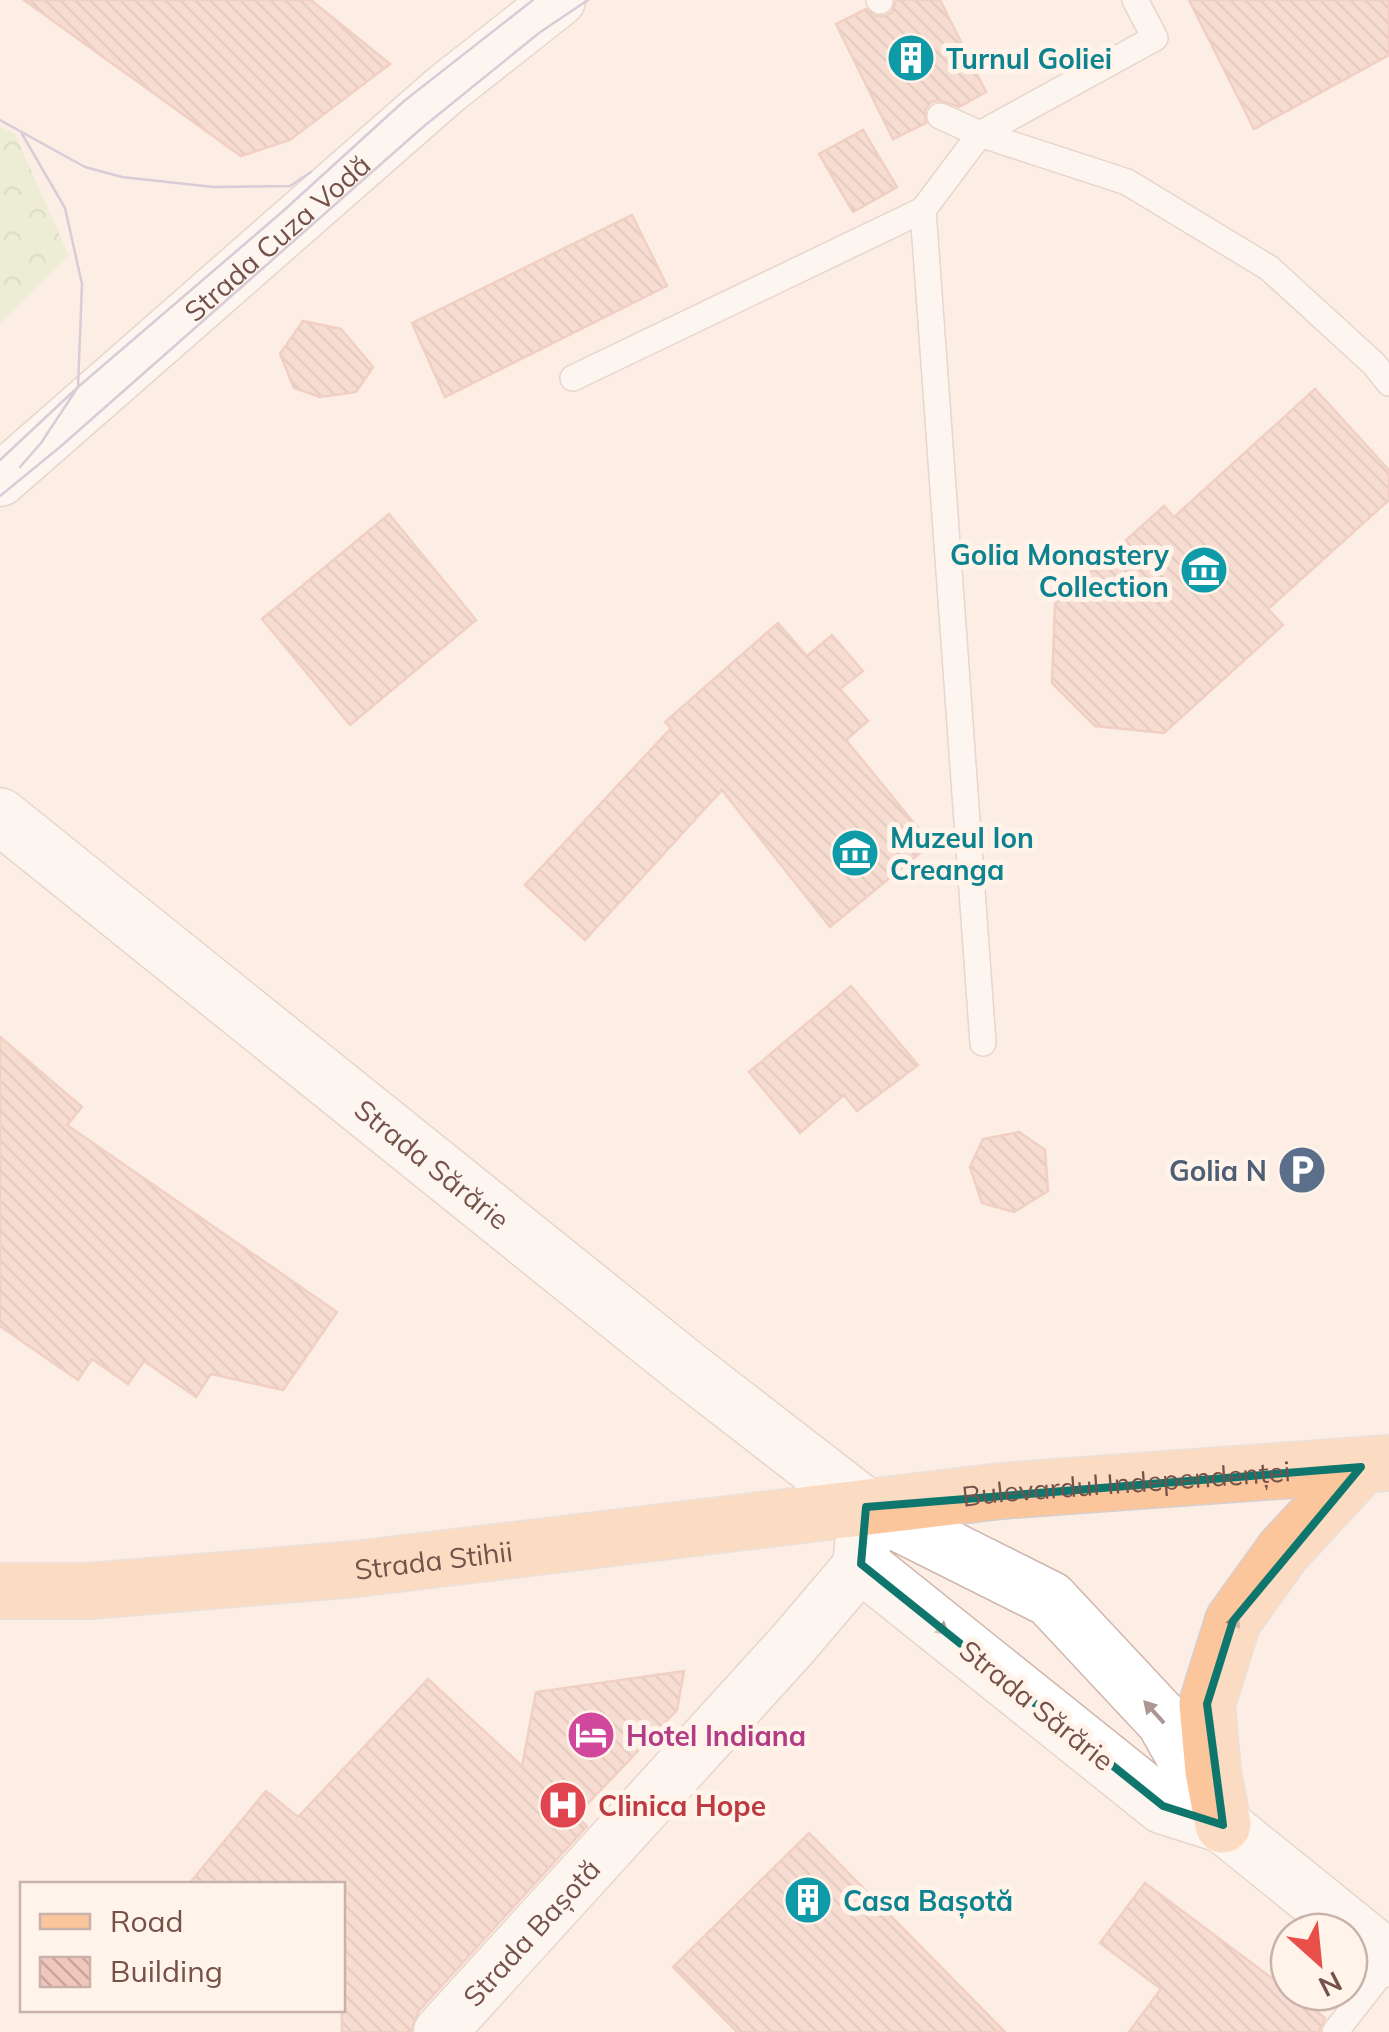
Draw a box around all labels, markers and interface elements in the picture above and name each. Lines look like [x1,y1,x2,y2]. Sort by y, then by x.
building icon: Turnul Goliei [885,32,937,84]
place label: Turnul Goliei [946,41,1112,76]
street label: Strada Cuza Vodă [176,146,377,328]
place label: Golia Monastery Collection [950,537,1170,604]
museum icon: Golia Monastery Collection [1178,544,1230,596]
place label: Muzeul Ion Creanga [890,820,1034,887]
museum icon: Muzeul Ion Creanga [829,827,881,879]
street label: Strada Sărărie [348,1091,517,1236]
parking icon: Golia N [1276,1144,1328,1196]
place label: Golia N [1169,1153,1267,1188]
street label: Bulevardul Independenței [960,1453,1292,1513]
street label: Strada Stihii [353,1533,514,1587]
one-way arrow [1225,1613,1241,1643]
one-way arrow [924,1614,950,1635]
street label: Strada Sărărie [953,1632,1121,1778]
one-way arrow [1144,1700,1166,1725]
hotel icon: Hotel Indiana [565,1709,617,1761]
place label: Hotel Indiana [626,1718,806,1753]
hospital icon: Clinica Hope [537,1779,589,1831]
place label: Clinica Hope [598,1788,766,1823]
street label: Strada Bașotă [455,1851,607,2013]
building icon: Casa Bașotă [782,1874,834,1926]
legend [20,1882,345,2012]
place label: Casa Bașotă [843,1883,1013,1919]
text: Road [110,1902,184,1940]
north arrow [1269,1912,1369,2012]
text: Building [110,1952,223,1990]
text: N [1313,1964,1348,2005]

